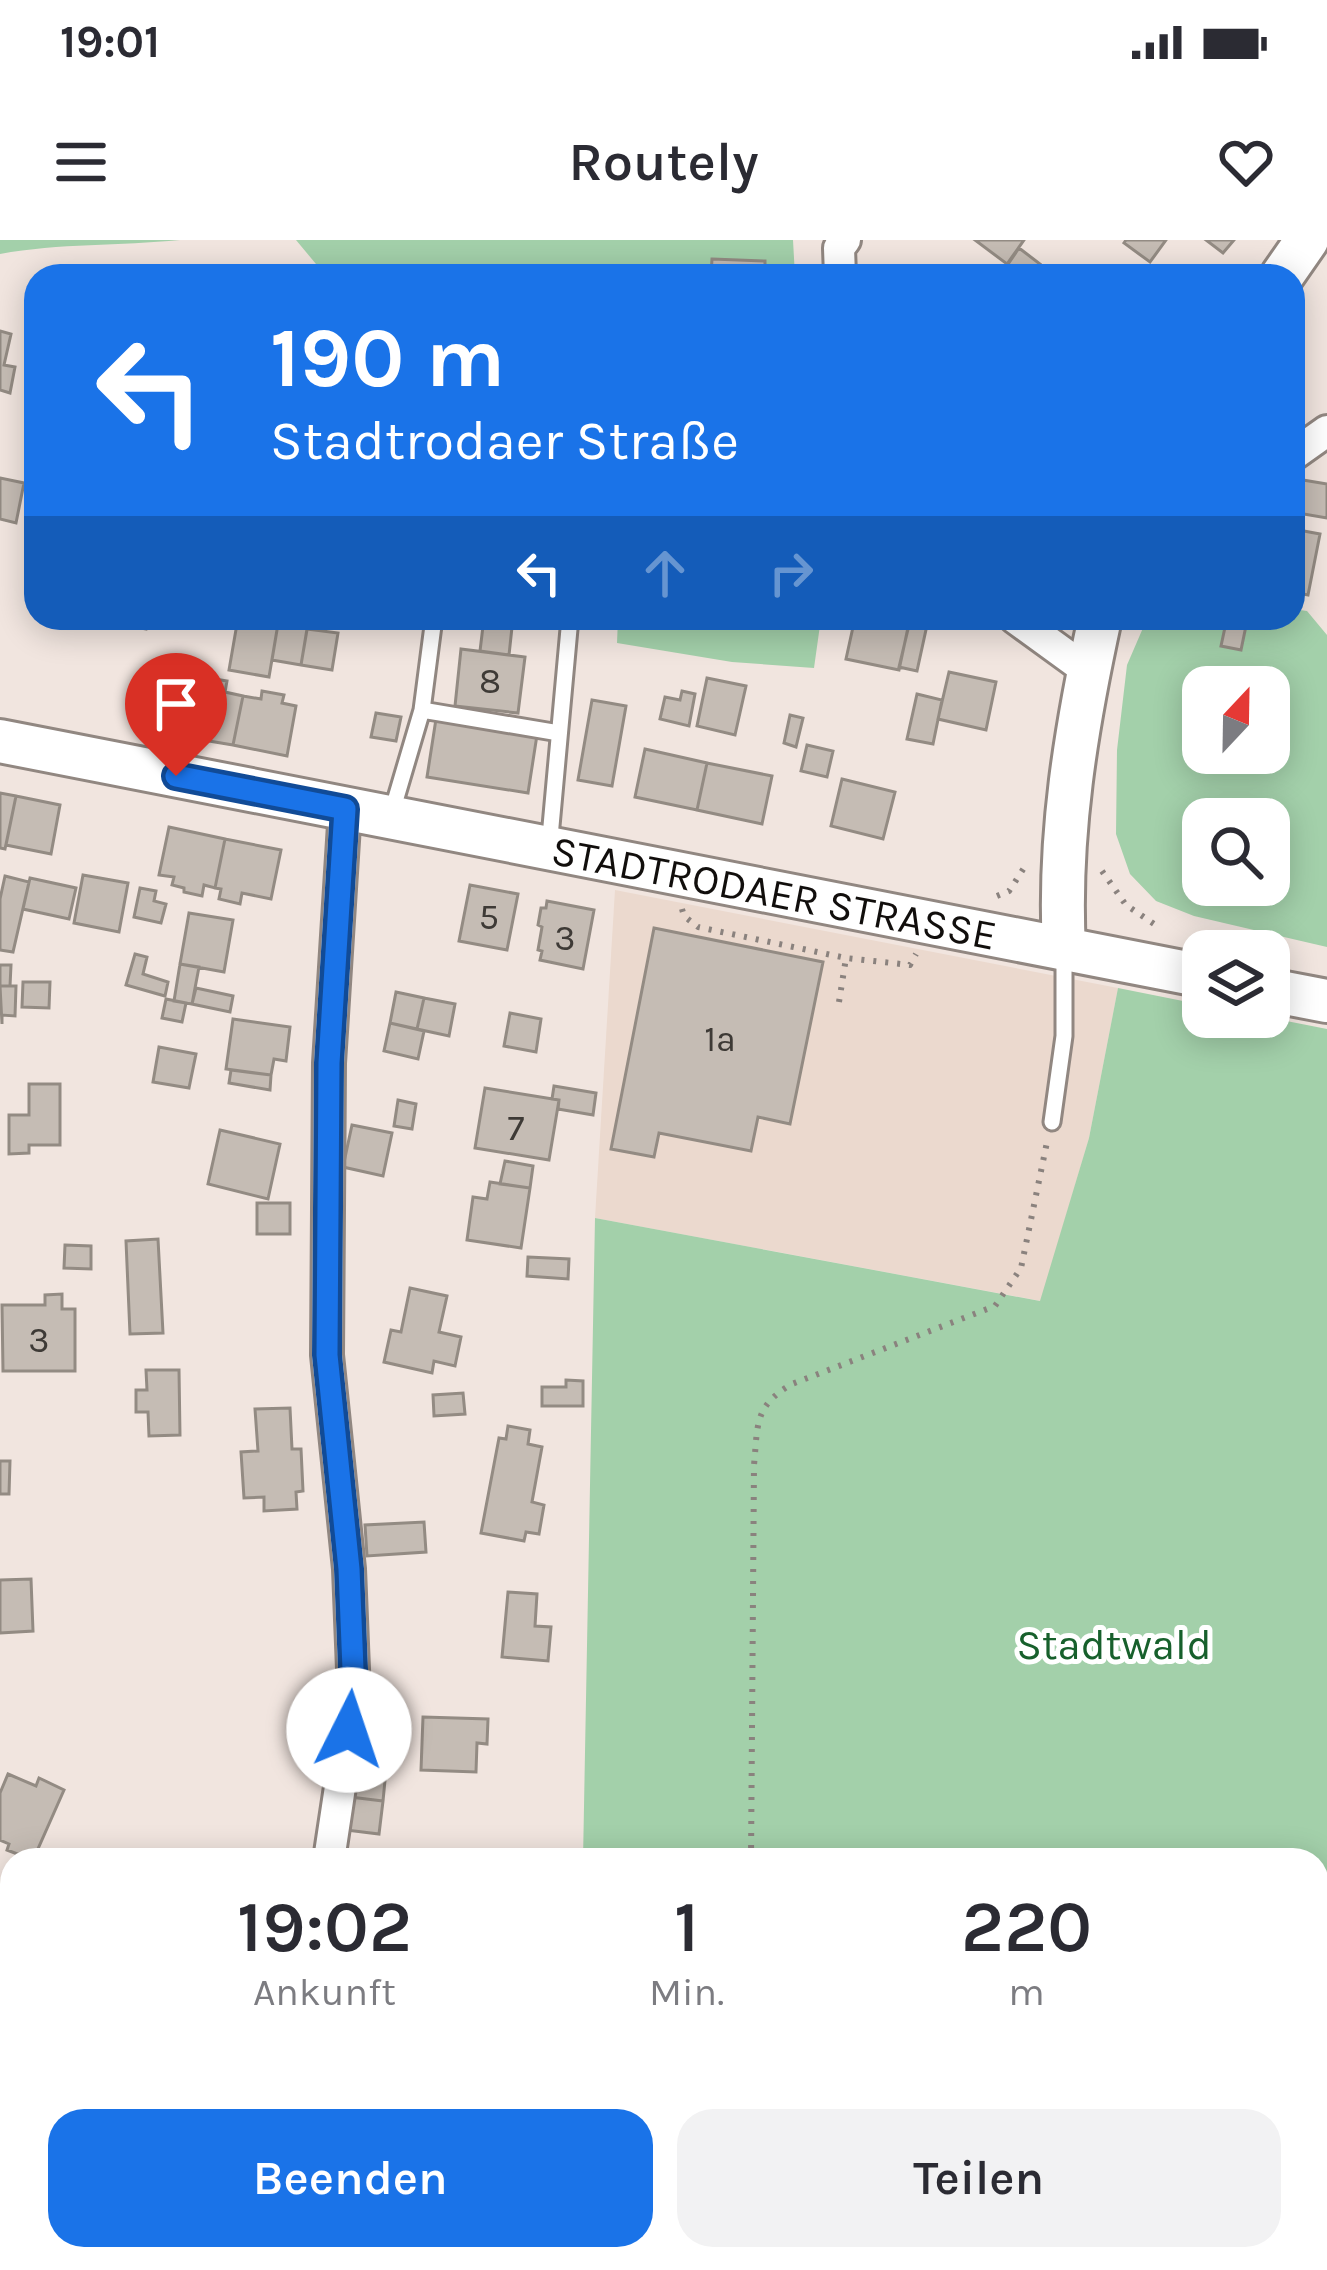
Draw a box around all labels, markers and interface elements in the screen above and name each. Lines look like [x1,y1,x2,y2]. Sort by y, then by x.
text: 19:01 [60,16,160,68]
icon: menu [48,129,114,195]
icon: heart [1213,129,1279,195]
text: Routely [568,130,759,194]
text: 190 m [270,309,505,407]
icon: left [72,312,228,468]
text: Stadtrodaer Straße [270,409,739,473]
icon: left [506,540,572,606]
icon: ahead [632,540,698,606]
icon: right [758,540,824,606]
pin [125,653,227,776]
house number: 8 [479,660,501,702]
north arrow [1182,666,1290,774]
map controls [1182,666,1290,1038]
icon: arrive [143,671,209,737]
button: search [1182,798,1290,906]
street label: STADTRODAER STRASSE [547,825,1001,961]
house number: 5 [479,896,499,938]
house number: 3 [554,917,576,959]
button: layers [1182,930,1290,1038]
house number: 1a [704,1018,736,1060]
house number: 7 [508,1107,525,1149]
house number: 3 [28,1319,50,1361]
park label: Stadtwald [1016,1620,1212,1670]
position arrow [286,1667,412,1793]
text: 19:02 [237,1885,412,1969]
text: 1 [674,1885,699,1969]
text: 220 [961,1885,1092,1969]
text: Ankunft [253,1969,396,2015]
text: Min. [649,1969,724,2015]
text: m [1008,1969,1045,2015]
button: Beenden [48,2109,653,2247]
button: Teilen [677,2109,1281,2247]

